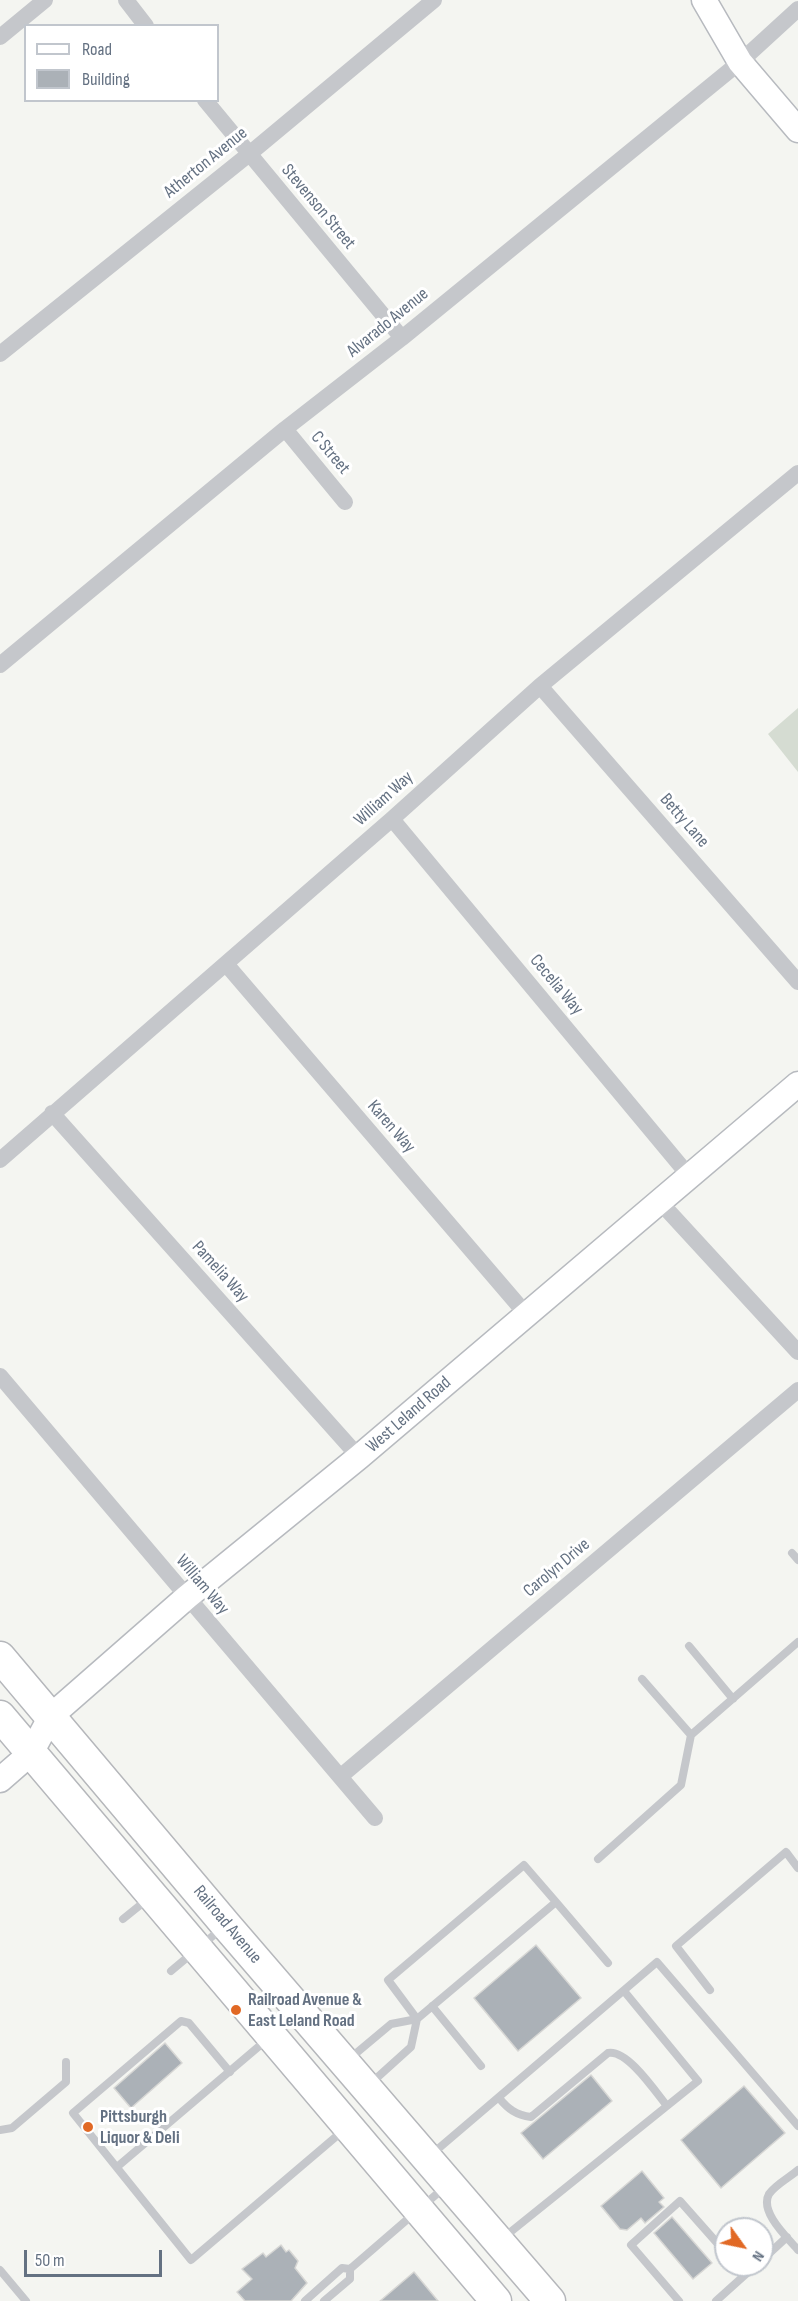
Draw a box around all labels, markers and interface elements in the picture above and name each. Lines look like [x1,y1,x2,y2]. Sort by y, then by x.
legend [24,24,219,102]
text: Road [82,39,112,60]
text: Building [82,69,130,90]
street label: Atherton Avenue [160,123,252,203]
street label: Stevenson Street [276,160,360,254]
street label: Alvarado Avenue [343,284,433,362]
street label: C Street [306,427,354,479]
street label: William Way [350,767,418,831]
street label: Betty Lane [655,790,713,852]
street label: Cecelia Way [525,950,587,1020]
street label: Karen Way [362,1096,420,1158]
street label: Pamelia Way [187,1237,253,1307]
street label: West Leland Road [362,1372,456,1458]
street label: Carolyn Drive [519,1534,595,1602]
street label: William Way [171,1551,233,1619]
street label: Railroad Avenue [188,1882,266,1968]
place label: Railroad Avenue & East Leland Road [248,1989,362,2032]
marker: Railroad Avenue & East Leland Road [229,2003,243,2017]
place label: Pittsburgh Liquor & Deli [100,2106,180,2148]
marker: Pittsburgh Liquor & Deli [81,2120,95,2134]
north arrow [714,2217,774,2277]
scale bar [27,2238,165,2276]
text: N [748,2247,768,2265]
text: 50 m [35,2250,65,2271]

